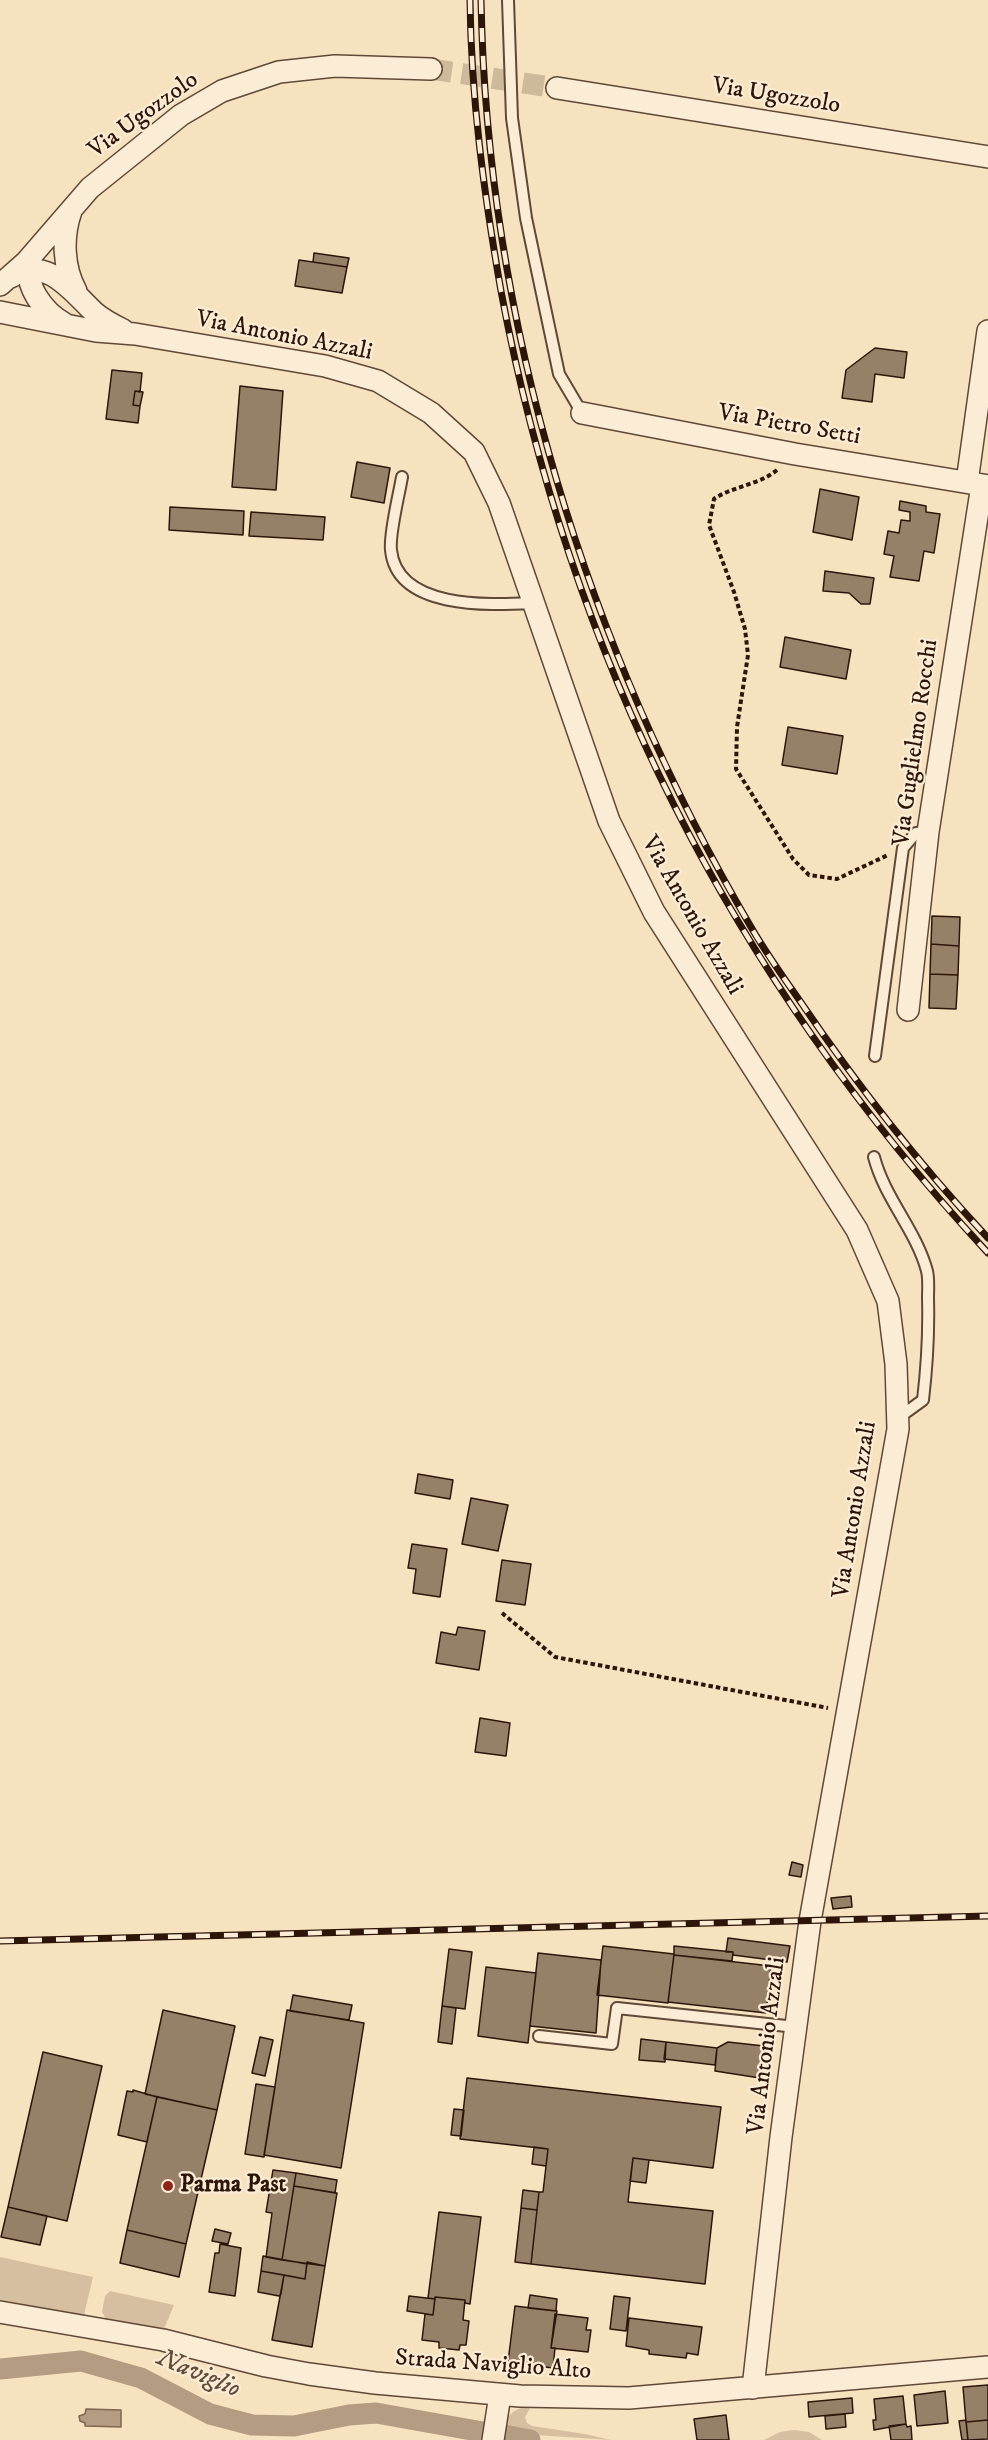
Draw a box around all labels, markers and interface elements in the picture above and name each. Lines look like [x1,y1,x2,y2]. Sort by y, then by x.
street label: Via Ugozzolo [83,66,205,166]
street label: Via Ugozzolo [710,73,842,121]
street label: Via Antonio Azzali [193,306,375,368]
street label: Via Pietro Setti [716,399,862,453]
street label: Via Guglielmo Rocchi [888,638,946,848]
street label: Via Antonio Azzali [634,831,748,1001]
street label: Via Antonio Azzali [828,1419,884,1601]
street label: Via Antonio Azzali [743,1956,793,2136]
place label: Parma Past [180,2172,286,2200]
marker: Parma Past [161,2179,175,2193]
water label: Naviglio [152,2344,244,2406]
street label: Strada Naviglio Alto [394,2345,592,2387]

